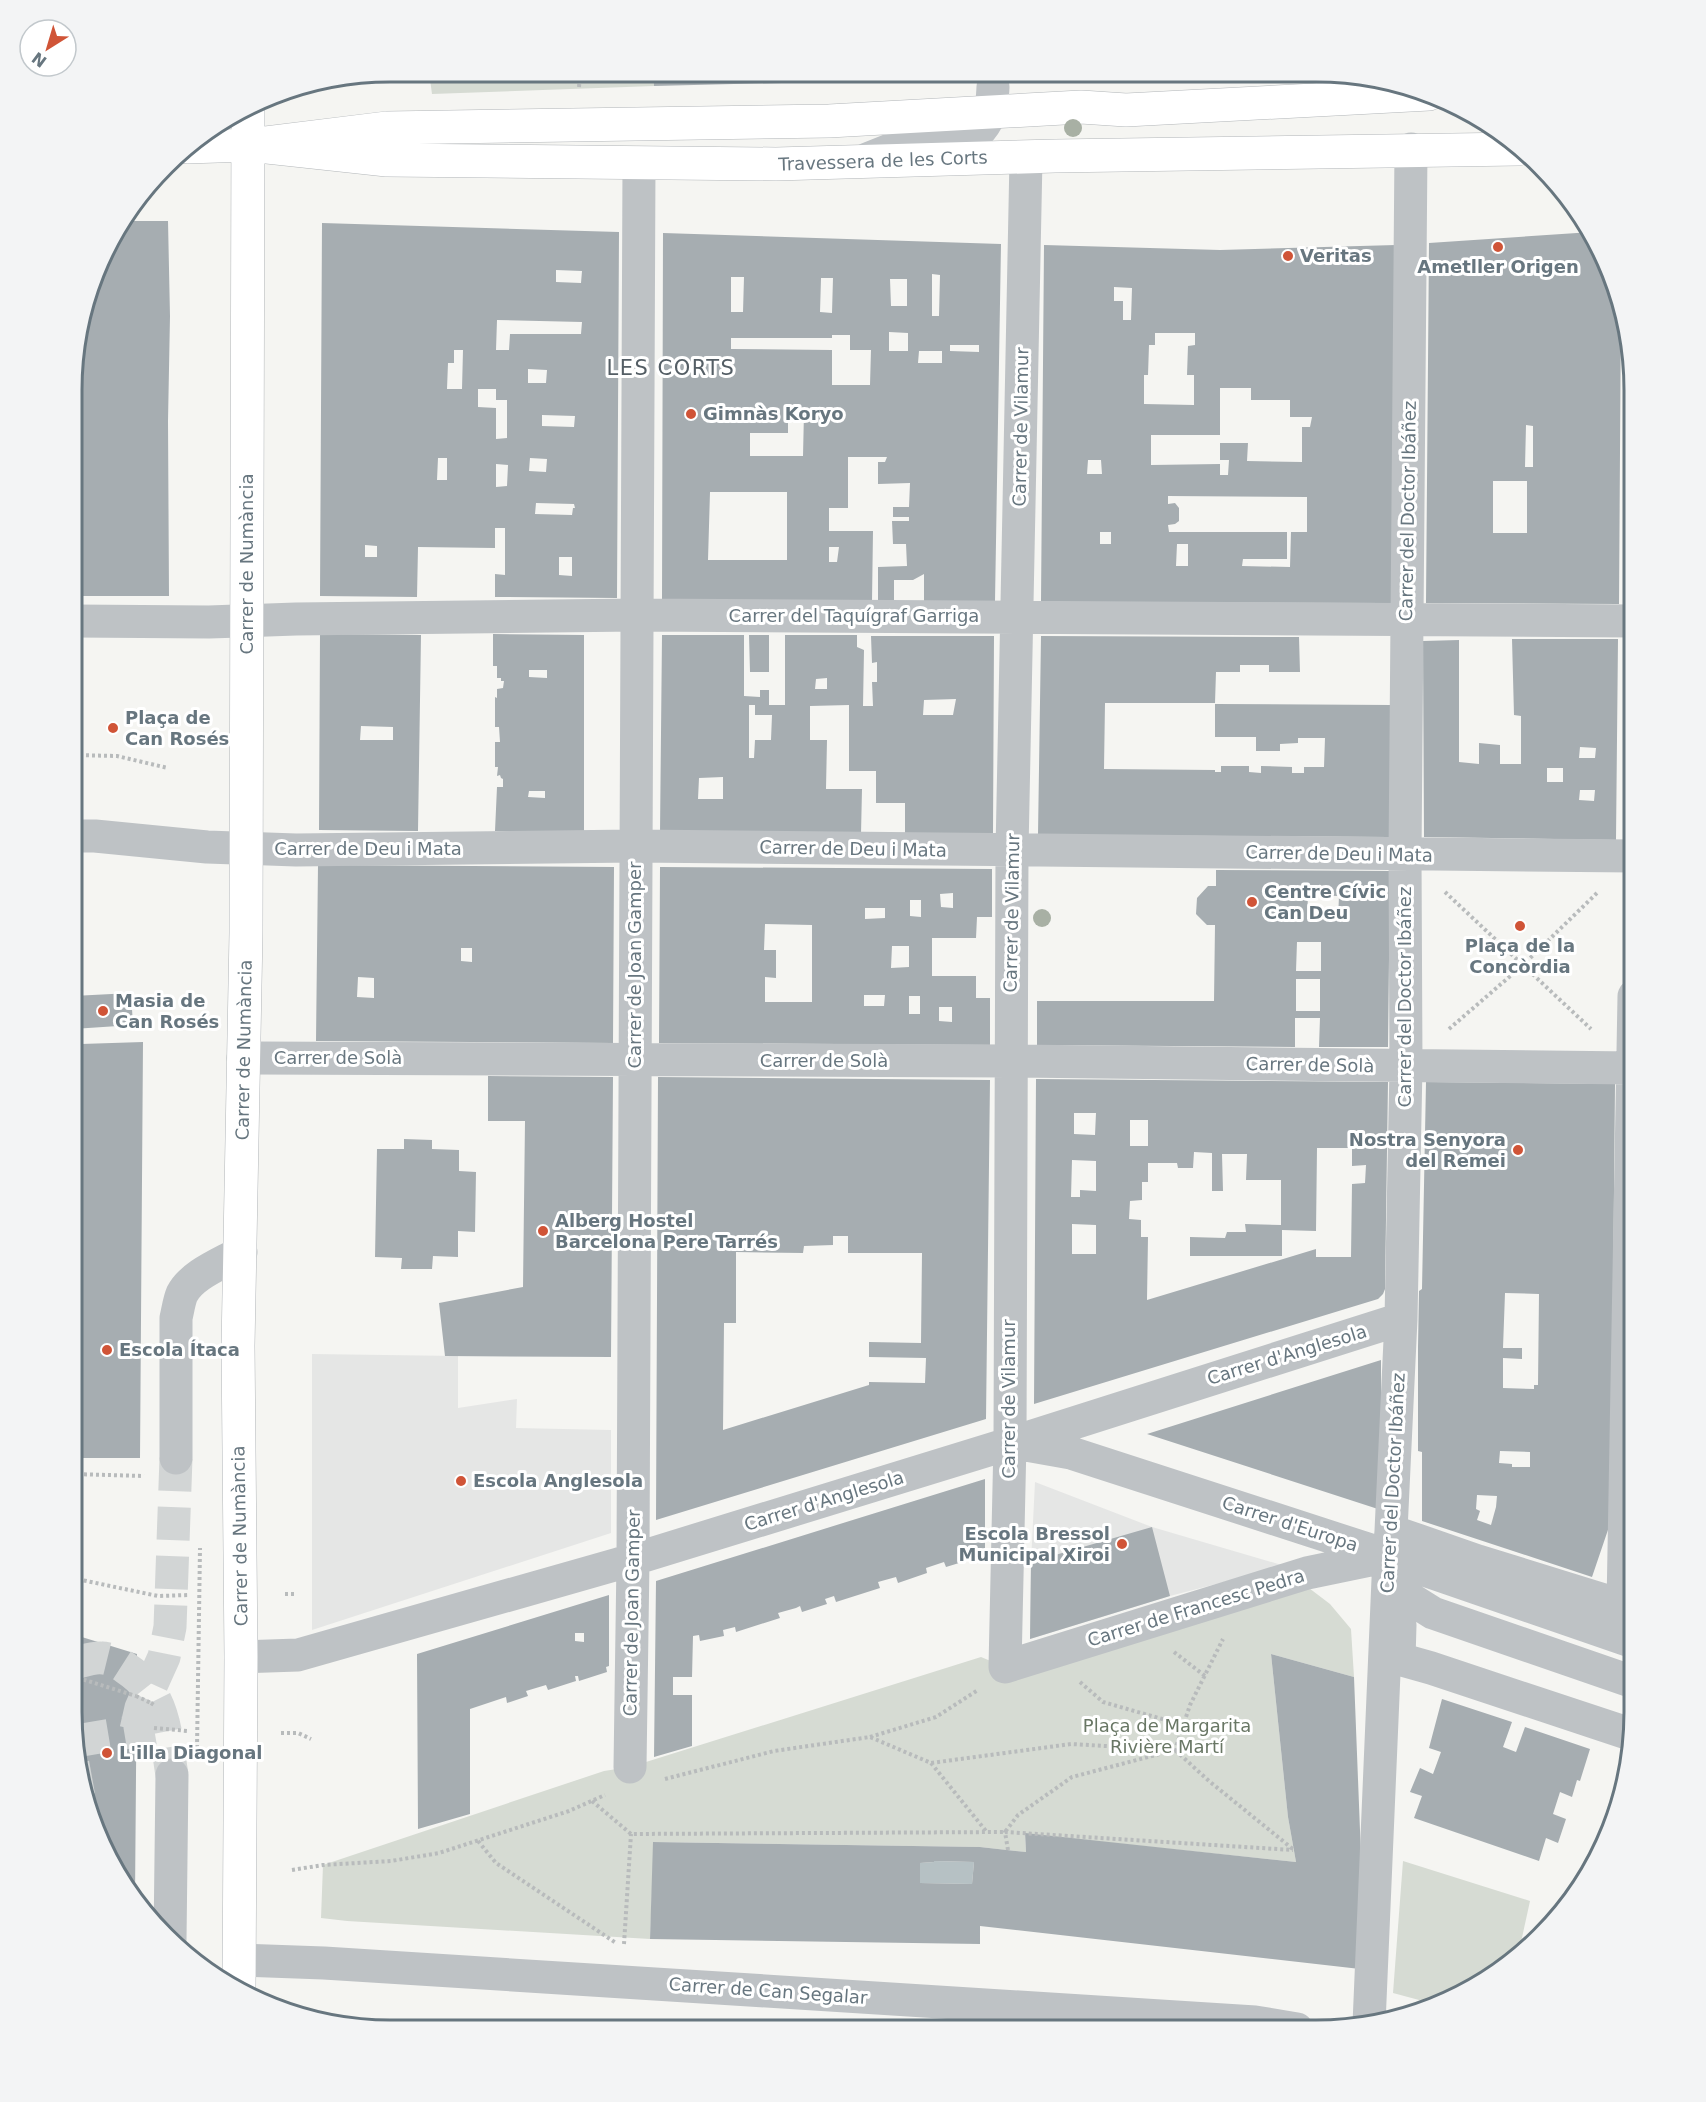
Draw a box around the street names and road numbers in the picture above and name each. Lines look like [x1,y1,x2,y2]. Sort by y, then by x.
street label: Travessera de les Corts [777,146,988,175]
street label: Carrer de Vilamur [1009,347,1032,507]
street label: Carrer del Doctor Ibáñez [1395,400,1420,622]
street label: Carrer de Numància [236,474,257,654]
street label: Carrer del Taquígraf Garriga [729,605,979,626]
street label: Carrer de Vilamur [1000,833,1023,993]
street label: Carrer de Deu i Mata [759,836,947,861]
street label: Carrer de Deu i Mata [274,838,462,859]
street label: Carrer de Deu i Mata [1245,841,1433,866]
street label: Carrer de Joan Gamper [624,861,645,1069]
street label: Carrer del Doctor Ibáñez [1394,887,1415,1107]
street label: Carrer de Numància [231,959,256,1141]
street label: Carrer de Solà [274,1047,402,1068]
street label: Carrer de Solà [760,1050,888,1071]
street label: Carrer de Solà [1246,1053,1374,1076]
street label: Carrer de Vilamur [998,1319,1019,1479]
street label: Carrer d'Anglesola [1204,1320,1369,1389]
street label: Carrer del Doctor Ibáñez [1376,1372,1409,1594]
street label: Carrer de Numància [227,1445,252,1627]
street label: Carrer d'Anglesola [741,1466,906,1535]
street label: Carrer d'Europa [1220,1492,1361,1555]
street label: Carrer de Joan Gamper [619,1509,644,1717]
street label: Carrer de Francesc Pedra [1085,1564,1307,1651]
street label: Carrer de Can Segalar [668,1973,869,2008]

